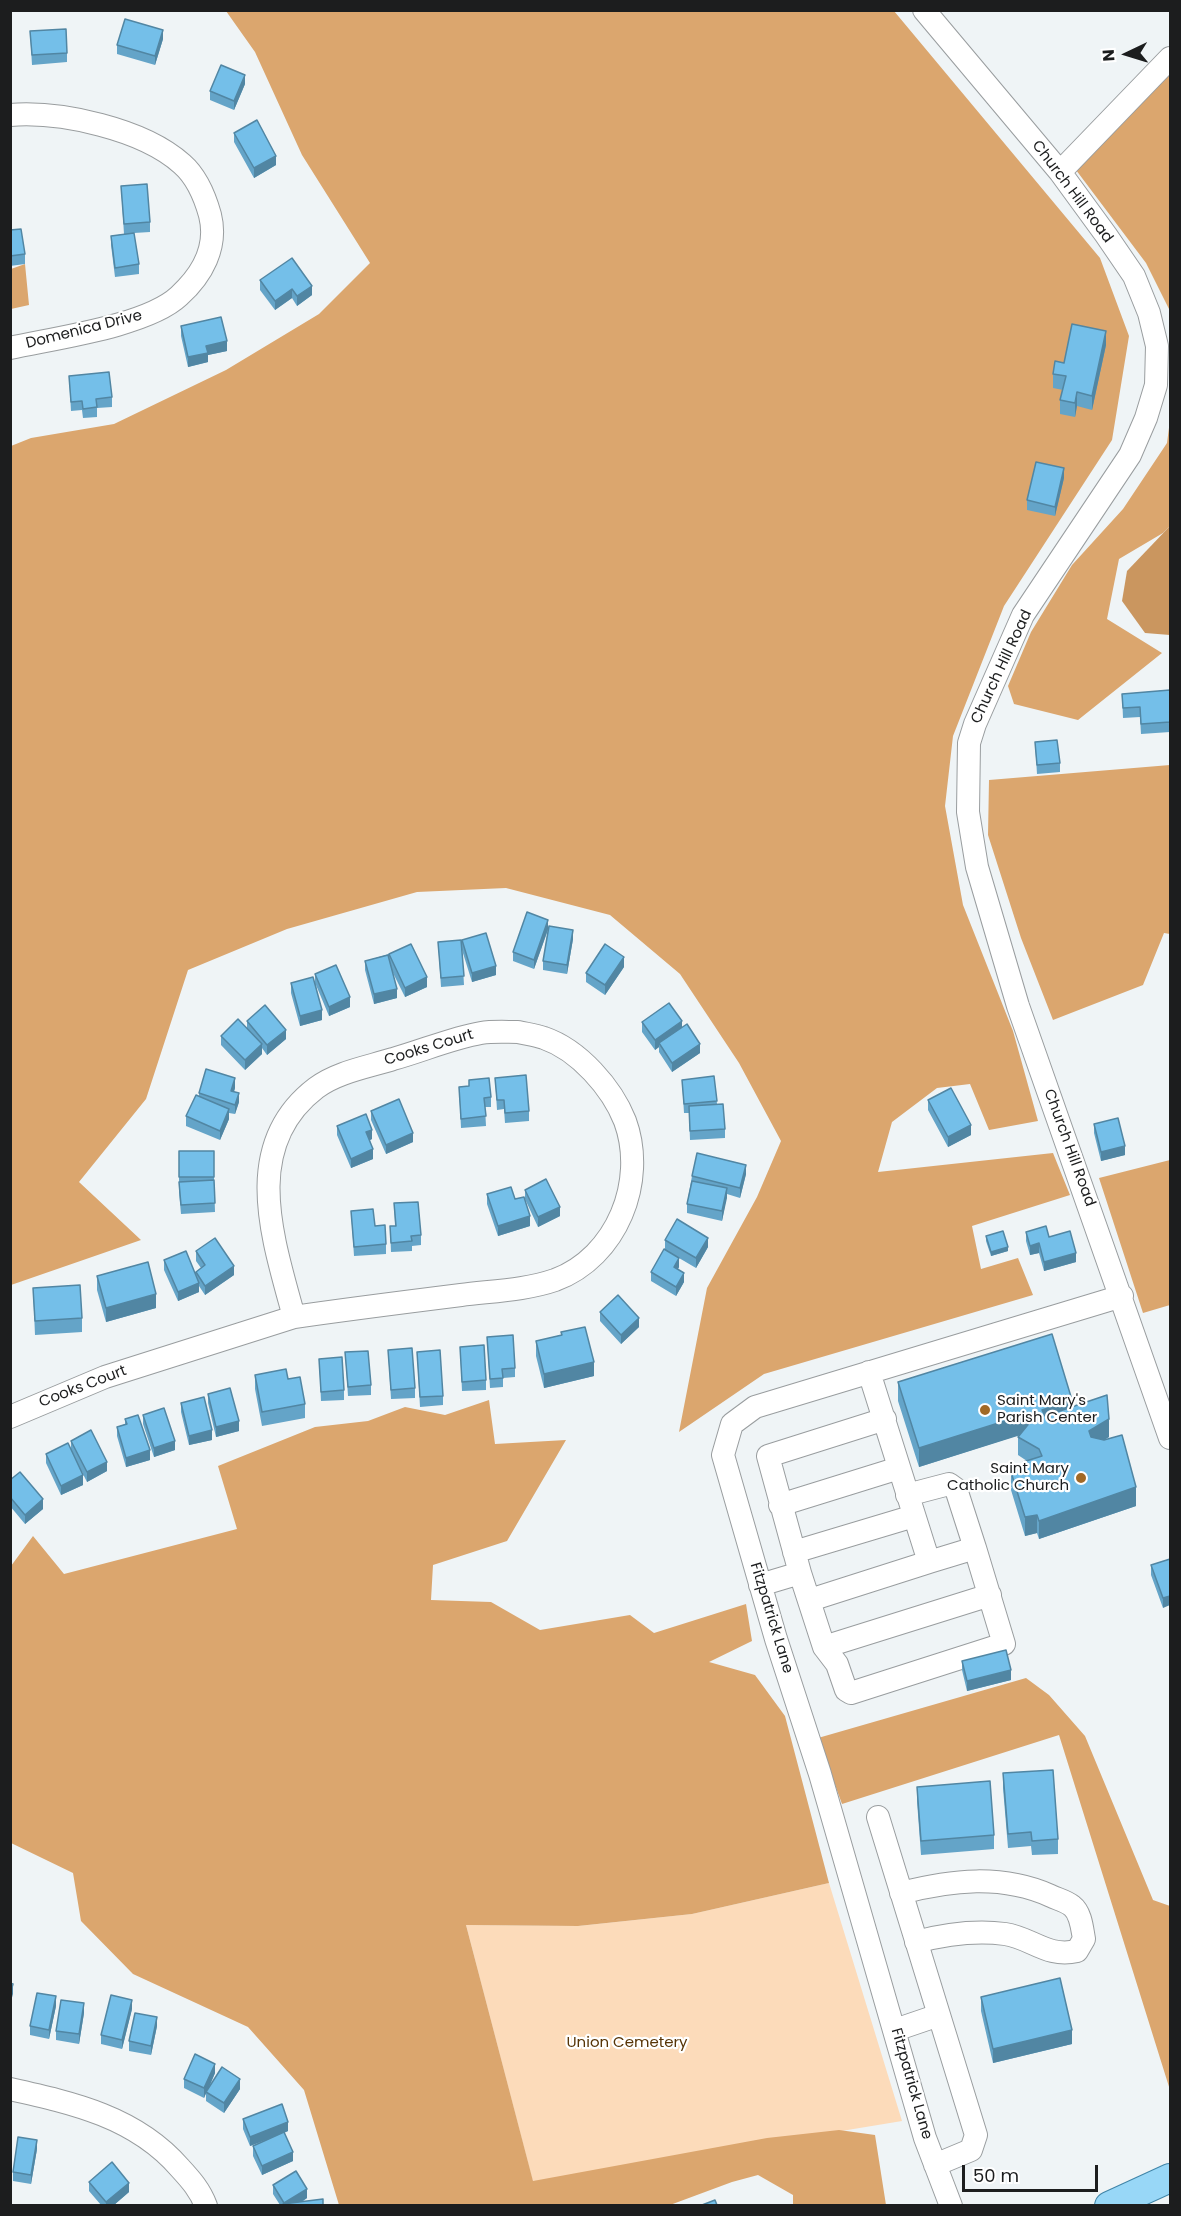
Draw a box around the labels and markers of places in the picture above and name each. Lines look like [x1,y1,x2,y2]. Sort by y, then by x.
place label: Saint Mary's Parish Center [997,1392,1097,1427]
marker: Saint Mary's Parish Center [978,1403,992,1417]
place label: Saint Mary Catholic Church [947,1460,1069,1495]
marker: Saint Mary Catholic Church [1074,1471,1088,1485]

